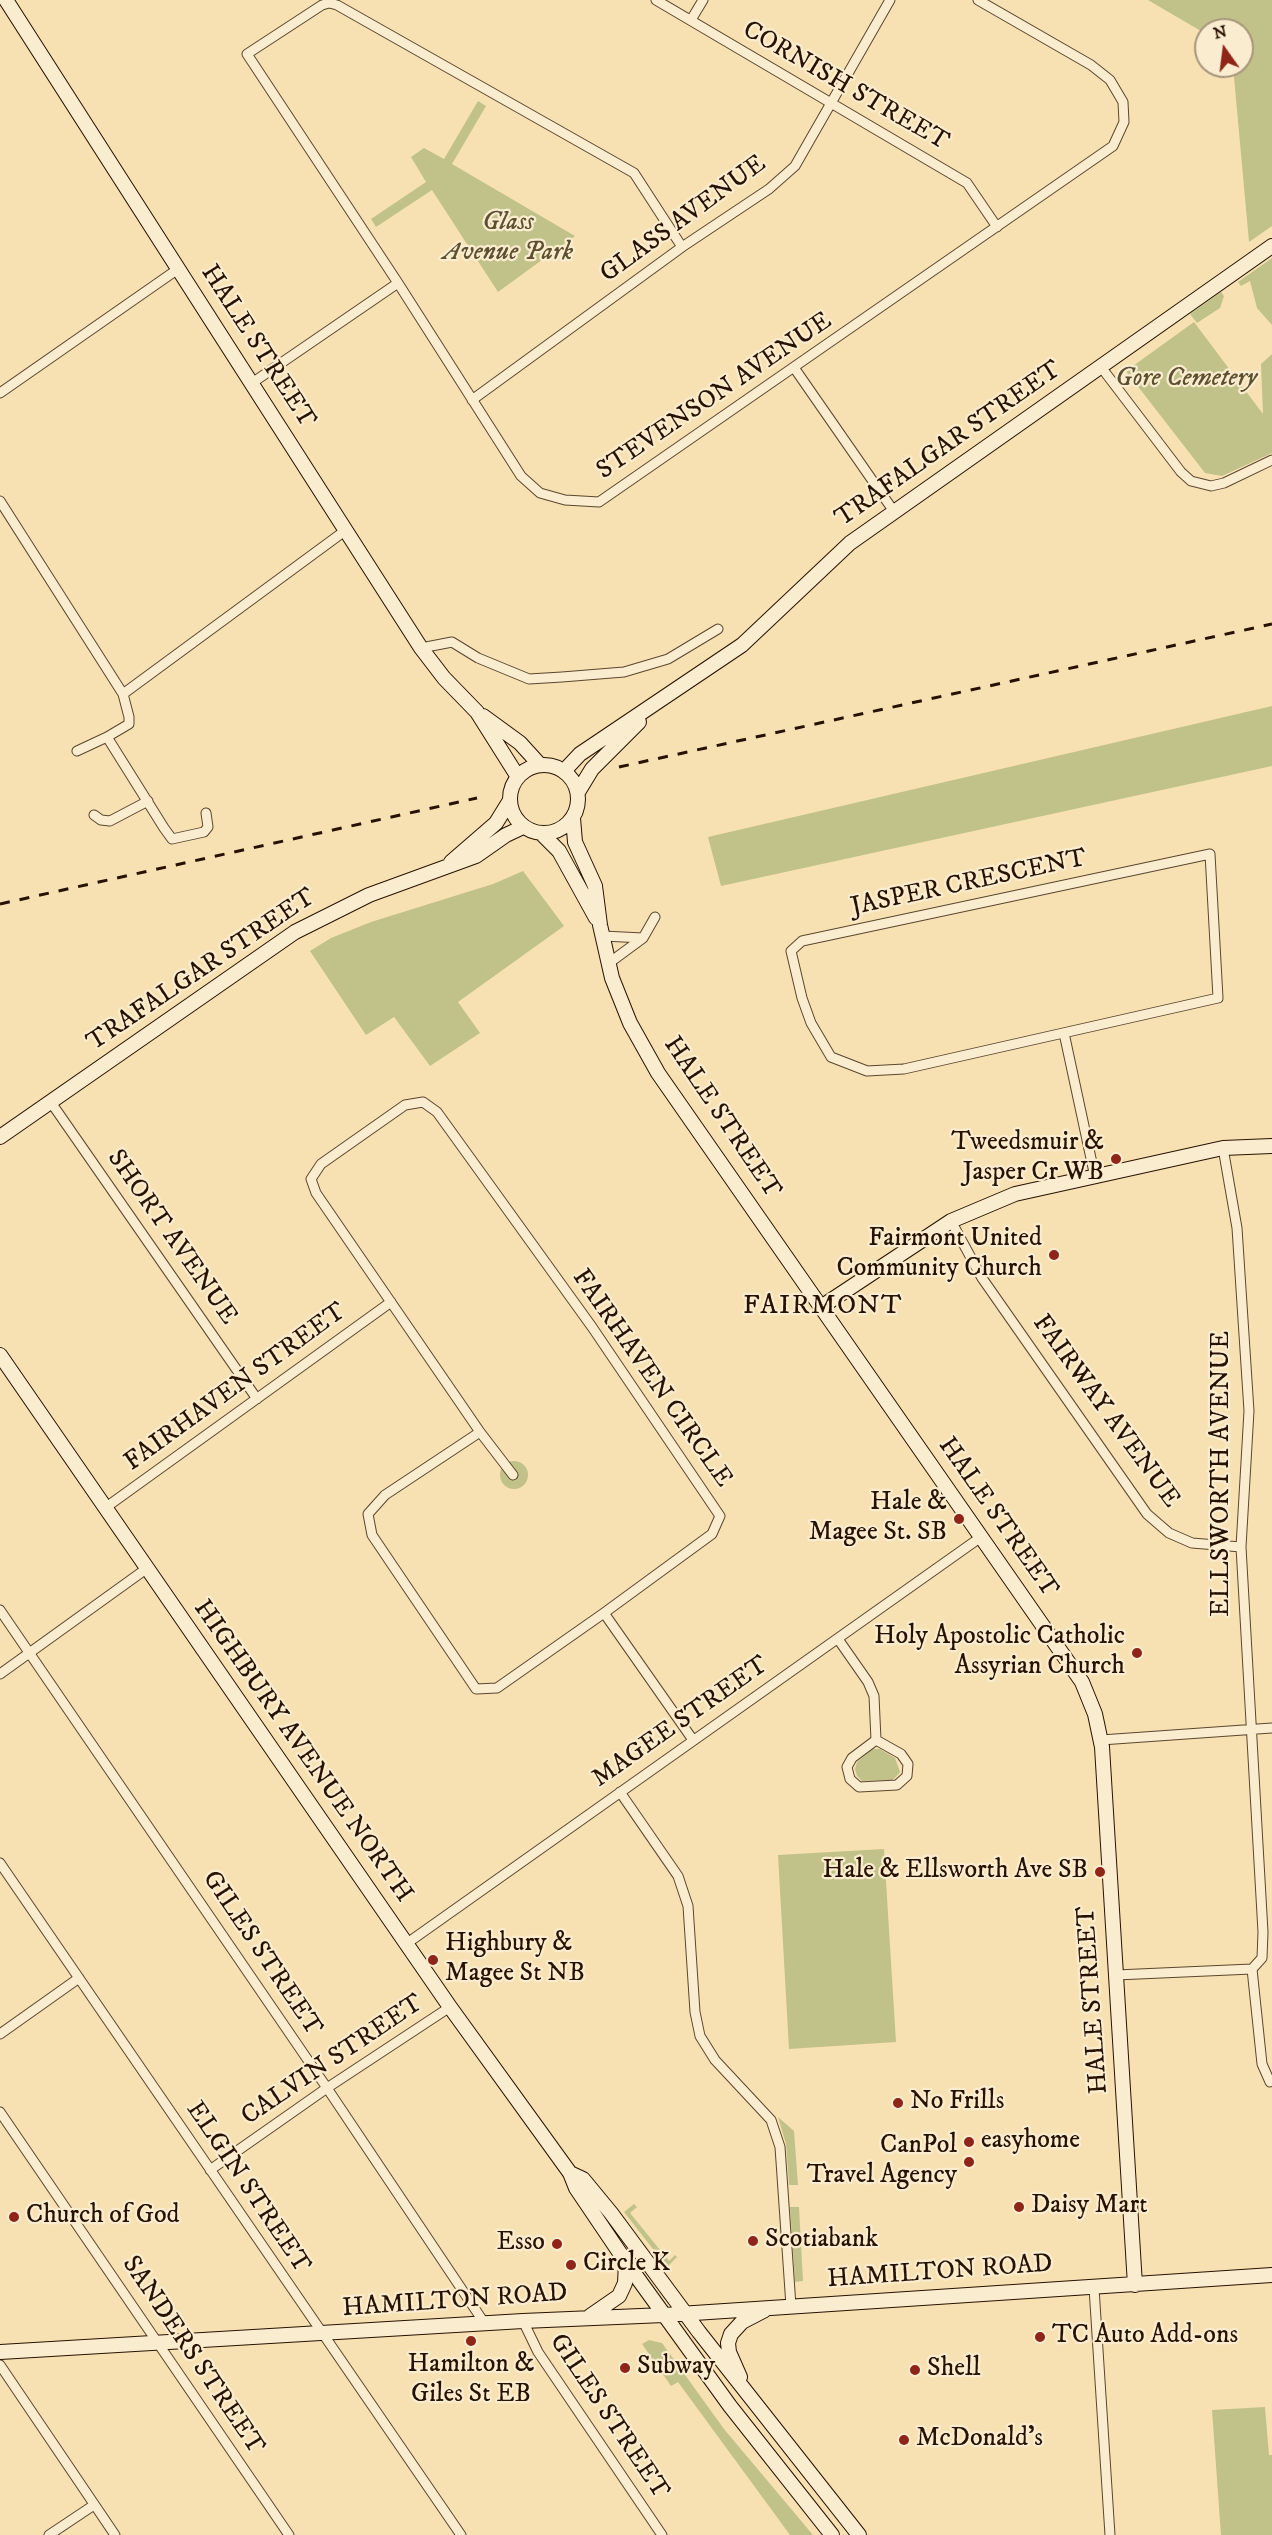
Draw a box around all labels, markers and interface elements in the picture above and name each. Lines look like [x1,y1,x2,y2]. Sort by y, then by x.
street label: CORNISH STREET [736,15,954,159]
north arrow [1194,18,1254,78]
text: N [1211,21,1229,44]
street label: GLASS AVENUE [595,149,773,291]
park label: Glass Avenue Park [443,208,573,270]
street label: HALE STREET [193,260,321,434]
street label: STEVENSON AVENUE [591,307,839,487]
street label: TRAFALGAR STREET [830,355,1068,535]
park label: Gore Cemetery [1115,364,1257,396]
street label: JASPER CRESCENT [848,844,1090,924]
street label: TRAFALGAR STREET [82,883,322,1059]
street label: HALE STREET [655,1031,787,1205]
place label: Tweedsmuir & Jasper Cr WB [951,1128,1104,1190]
street label: SHORT AVENUE [99,1144,243,1332]
marker: Tweedsmuir & Jasper Cr WB [1109,1152,1123,1166]
place label: Fairmont United Community Church [836,1224,1042,1286]
marker: Fairmont United Community Church [1047,1248,1061,1262]
street label: FAIRHAVEN CIRCLE [564,1264,738,1494]
district label: FAIRMONT [743,1291,903,1323]
street label: FAIRHAVEN STREET [119,1297,353,1479]
street label: FAIRWAY AVENUE [1025,1309,1185,1515]
street label: ELLSWORTH AVENUE [1207,1331,1239,1617]
street label: HALE STREET [930,1432,1064,1604]
place label: Hale & Magee St. SB [809,1488,947,1550]
marker: Hale & Magee St. SB [952,1512,966,1526]
street label: HIGHBURY AVENUE NORTH [185,1595,419,1909]
place label: Holy Apostolic Catholic Assyrian Church [874,1622,1125,1684]
marker: Holy Apostolic Catholic Assyrian Church [1130,1646,1144,1660]
street label: MAGEE STREET [587,1651,775,1795]
place label: Hale & Ellsworth Ave SB [823,1856,1088,1888]
marker: Hale & Ellsworth Ave SB [1093,1865,1107,1879]
street label: GILES STREET [194,1866,328,2042]
street label: HALE STREET [1072,1905,1116,2095]
place label: Highbury & Magee St NB [445,1929,585,1990]
marker: Highbury & Magee St NB [426,1953,440,1967]
street label: CALVIN STREET [236,1989,430,2133]
place label: No Frills [910,2087,1004,2119]
street label: ELGIN STREET [178,2096,316,2280]
marker: No Frills [891,2096,905,2110]
place label: easyhome [981,2126,1080,2158]
place label: CanPol Travel Agency [807,2131,957,2192]
marker: easyhome [962,2135,976,2149]
marker: CanPol Travel Agency [962,2155,976,2169]
place label: Daisy Mart [1031,2191,1148,2223]
marker: Daisy Mart [1012,2200,1026,2214]
place label: Church of God [26,2201,180,2233]
marker: Church of God [7,2210,21,2224]
place label: Scotiabank [765,2225,878,2257]
place label: Esso [497,2228,545,2260]
marker: Scotiabank [746,2234,760,2248]
marker: Esso [550,2237,564,2251]
place label: Circle K [583,2249,670,2281]
street label: HAMILTON ROAD [826,2250,1054,2296]
street label: SANDERS STREET [114,2251,270,2461]
marker: Circle K [564,2258,578,2272]
street label: HAMILTON ROAD [341,2279,569,2325]
place label: TC Auto Add-ons [1052,2321,1238,2353]
street label: GILES STREET [541,2329,675,2505]
marker: TC Auto Add-ons [1033,2330,1047,2344]
marker: Hamilton & Giles St EB [464,2334,478,2348]
place label: Hamilton & Giles St EB [408,2350,534,2412]
place label: Subway [637,2352,715,2384]
place label: Shell [927,2354,981,2386]
marker: Subway [618,2361,632,2375]
marker: Shell [908,2363,922,2377]
place label: McDonald's [916,2424,1043,2456]
marker: McDonald's [897,2433,911,2447]

